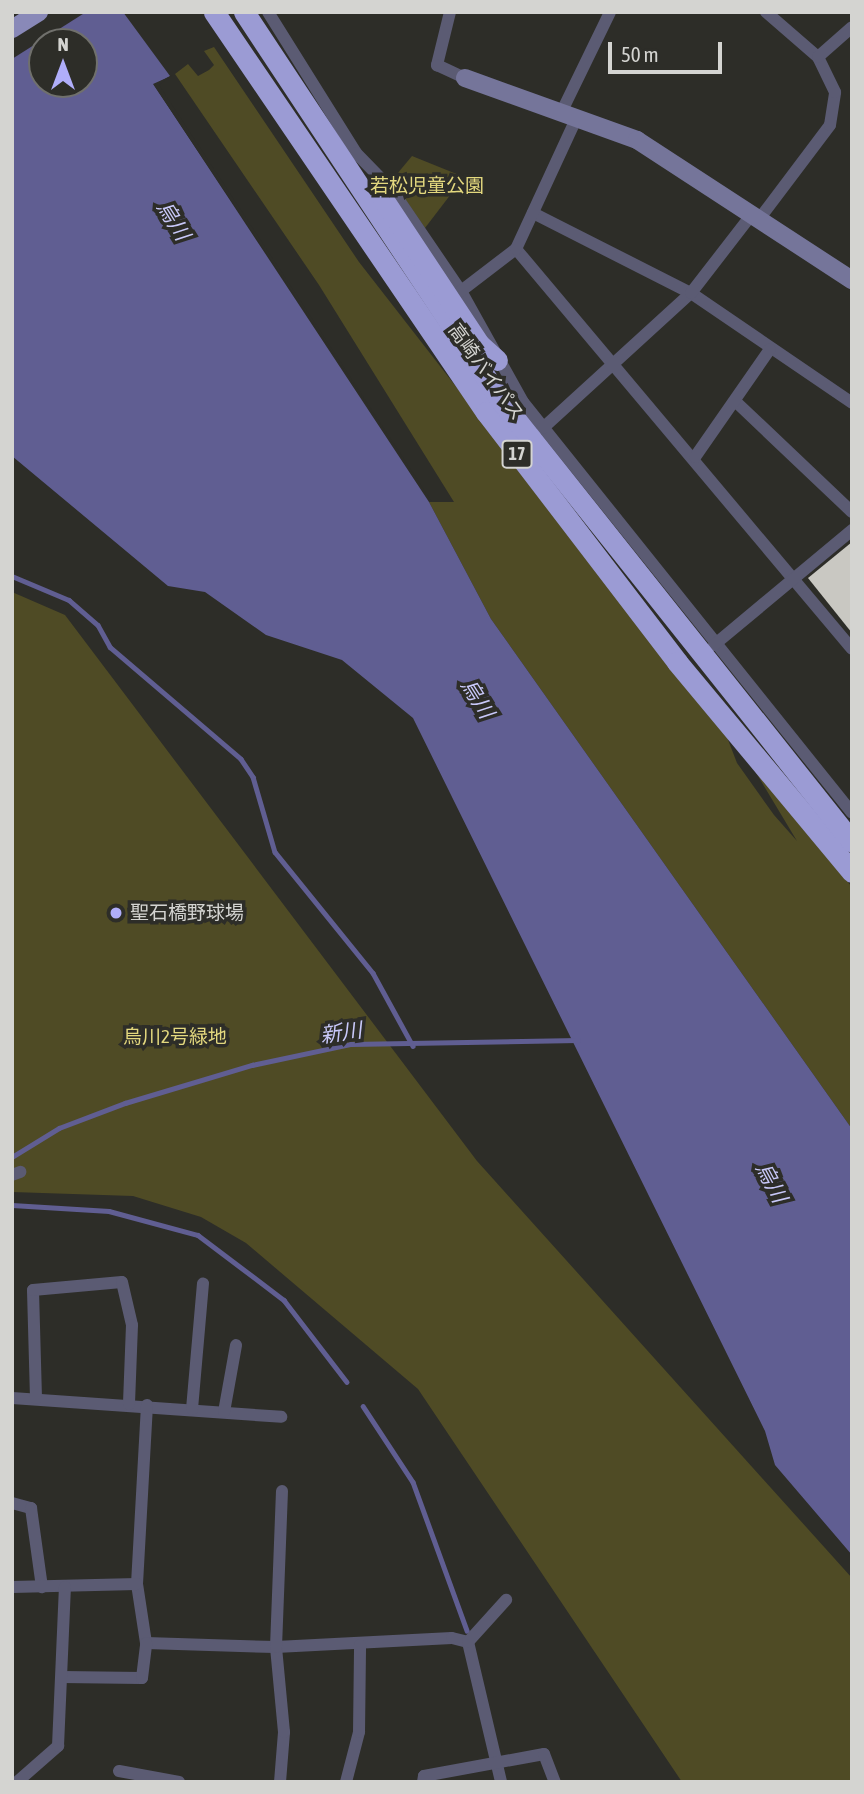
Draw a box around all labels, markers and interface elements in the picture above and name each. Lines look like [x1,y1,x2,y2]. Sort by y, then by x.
north arrow [28,28,98,98]
scale bar [612,28,726,72]
text: N [57,33,69,55]
text: 50 m [621,42,659,66]
park label: 若松児童公園 [370,175,484,197]
water label: 烏川 [152,196,196,244]
street label: 高崎バイパス [443,319,529,425]
road number: 17 [501,440,533,468]
water label: 烏川 [456,674,500,722]
place label: 聖石橋野球場 [130,902,244,924]
marker: 聖石橋野球場 [108,905,124,921]
water label: 新川 [318,1017,364,1047]
park label: 烏川2号緑地 [123,1026,227,1048]
water label: 烏川 [751,1158,793,1206]

